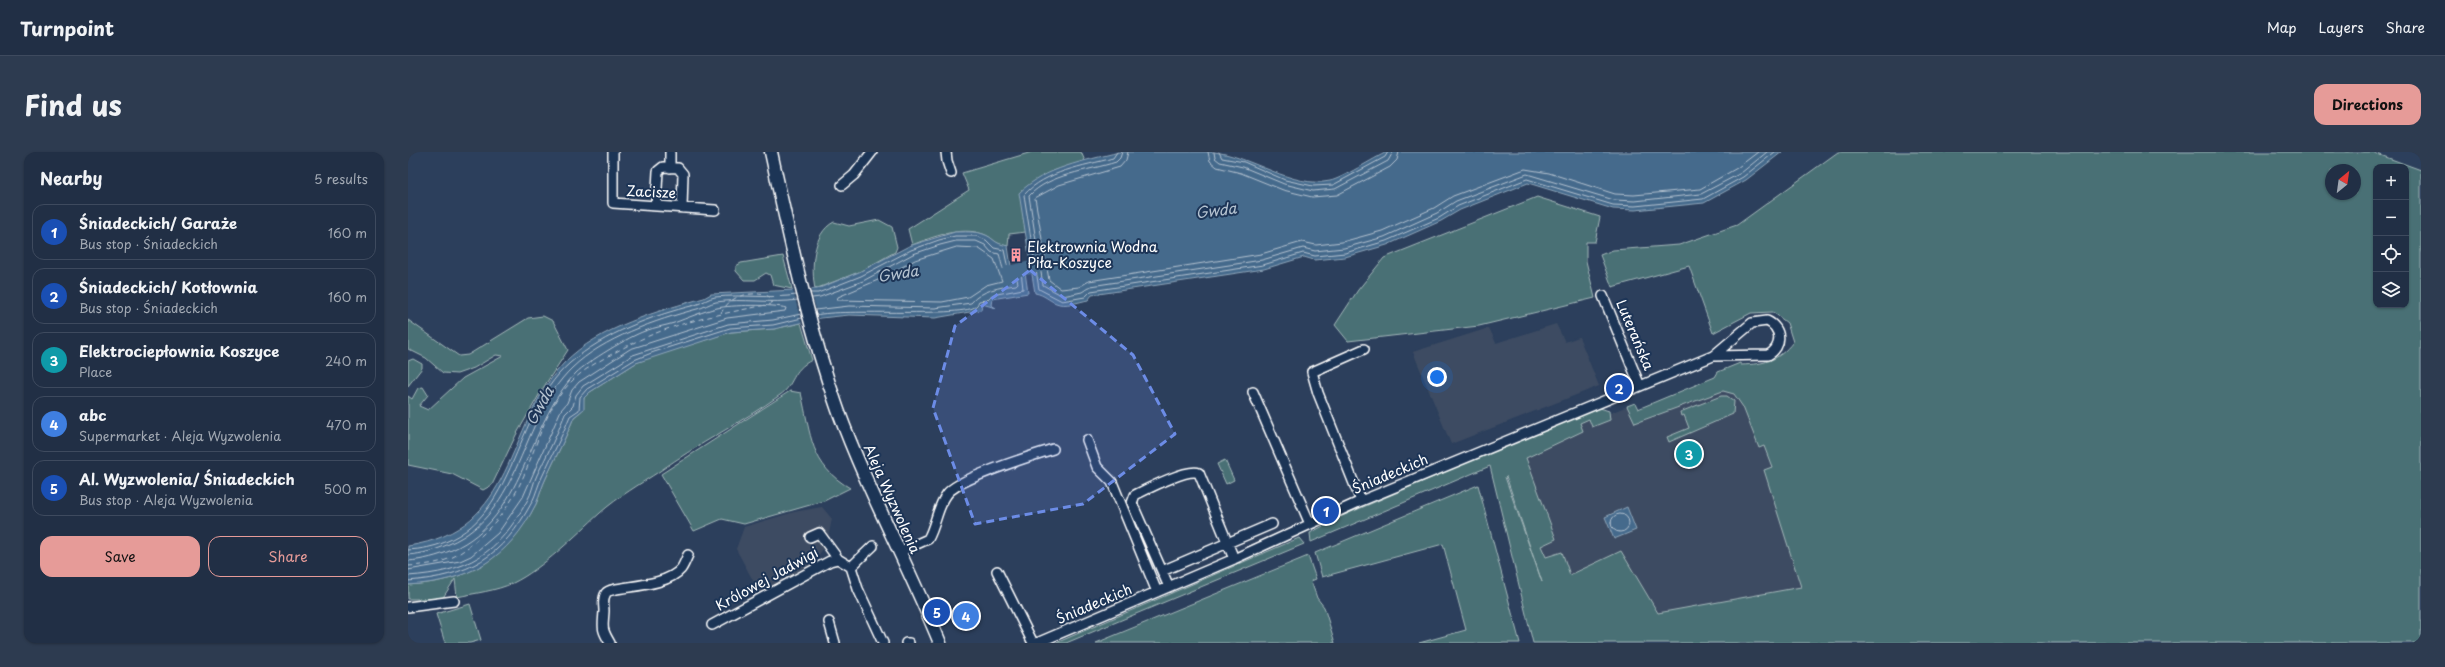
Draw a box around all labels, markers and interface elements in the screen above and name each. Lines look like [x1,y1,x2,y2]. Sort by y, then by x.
text: Turnpoint [20,14,114,42]
text: Map [2267,17,2297,38]
text: Layers [2319,17,2364,38]
text: Share [2386,17,2425,38]
text: Find us [24,83,122,126]
button: Directions [2314,84,2421,125]
north arrow [2325,164,2361,200]
map controls [2373,164,2409,308]
button: + [2373,164,2409,200]
text: Nearby [40,165,102,191]
text: 5 results [314,169,368,188]
street label: Zacisze [626,180,676,203]
water label: Gwda [1194,195,1238,223]
button: − [2373,200,2409,236]
text: Śniadeckich/ Garaże [79,211,237,234]
text: 1 [51,223,57,242]
text: 160 m [328,223,367,242]
text: Bus stop · Śniadeckich [79,234,218,253]
place label: Elektrownia Wodna Piła-Koszyce [1027,236,1158,273]
button: locate [2373,236,2409,272]
building icon: Elektrownia Wodna Piła-Koszyce [1008,247,1024,263]
water label: Gwda [876,258,921,287]
button: layers [2373,272,2409,308]
text: Śniadeckich/ Kotłownia [79,275,258,298]
text: 2 [49,287,59,306]
text: 160 m [328,287,367,306]
street label: Luterańska [1611,296,1660,374]
text: Bus stop · Śniadeckich [79,298,218,317]
text: Elektrociepłownia Koszyce [79,339,279,362]
text: 3 [50,351,58,370]
text: 240 m [325,351,367,370]
text: Place [79,362,112,381]
your location [1427,367,1447,387]
pin: 2 [1606,373,1632,403]
water label: Gwda [519,381,559,429]
text: abc [79,403,107,426]
text: 4 [50,415,58,434]
text: 470 m [326,415,367,434]
text: Supermarket · Aleja Wyzwolenia [79,426,281,445]
pin: 3 [1676,439,1702,469]
street label: Aleja Wyzwolenia [859,441,926,557]
street label: Śniadeckich [1349,448,1431,499]
text: Al. Wyzwolenia/ Śniadeckich [79,467,295,490]
text: 5 [50,479,58,498]
text: 500 m [324,479,367,498]
text: Bus stop · Aleja Wyzwolenia [79,490,253,509]
pin: 1 [1313,496,1339,526]
button: Save [40,536,200,577]
button: Share [208,536,368,577]
street label: Królowej Jadwigi [712,542,822,616]
street label: Śniadeckich [1053,578,1135,629]
pin: 5 [924,597,950,627]
pin: 4 [953,601,979,631]

